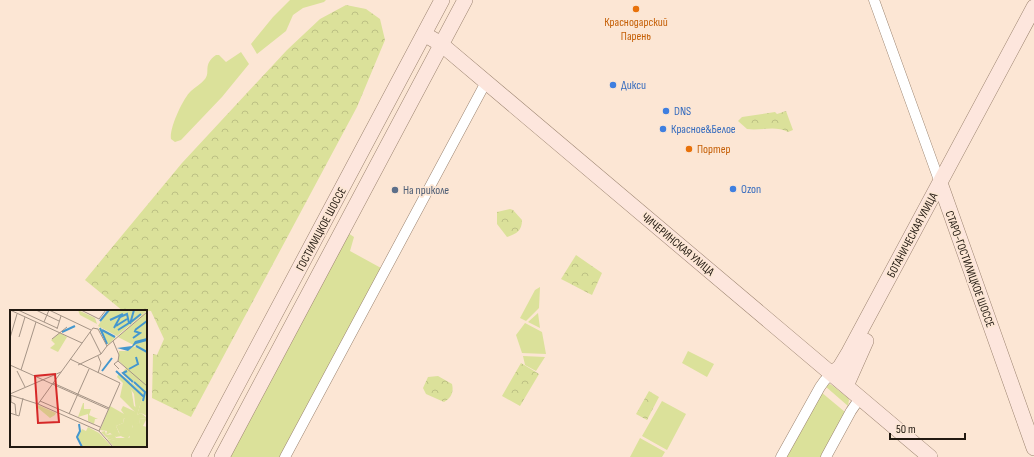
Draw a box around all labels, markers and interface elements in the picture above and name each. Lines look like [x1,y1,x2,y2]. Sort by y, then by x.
marker: Краснодарский Парень [631,4,641,14]
place label: Краснодарский Парень [604,15,668,44]
place label: Дикси [621,78,646,93]
marker: Дикси [608,80,618,90]
place label: DNS [674,104,691,119]
marker: DNS [661,106,671,116]
place label: Красное&Белое [671,122,736,137]
marker: Красное&Белое [658,124,668,134]
place label: Портер [697,142,731,157]
marker: Портер [684,144,694,154]
place label: Ozon [741,182,761,197]
place label: На приколе [403,183,449,198]
marker: Ozon [728,184,738,194]
street label: ГОСТИЛИЦКОЕ ШОССЕ [293,185,350,274]
marker: На приколе [390,185,400,195]
street label: БОТАНИЧЕСКАЯ УЛИЦА [884,189,942,280]
street label: ЧИЧЕРИНСКАЯ УЛИЦА [638,209,718,280]
street label: СТАРО-ГОСТИЛИЦКОЕ ШОССЕ [941,209,998,330]
inset map [10,310,147,447]
scale bar [890,415,965,441]
text: 50 m [896,422,916,437]

